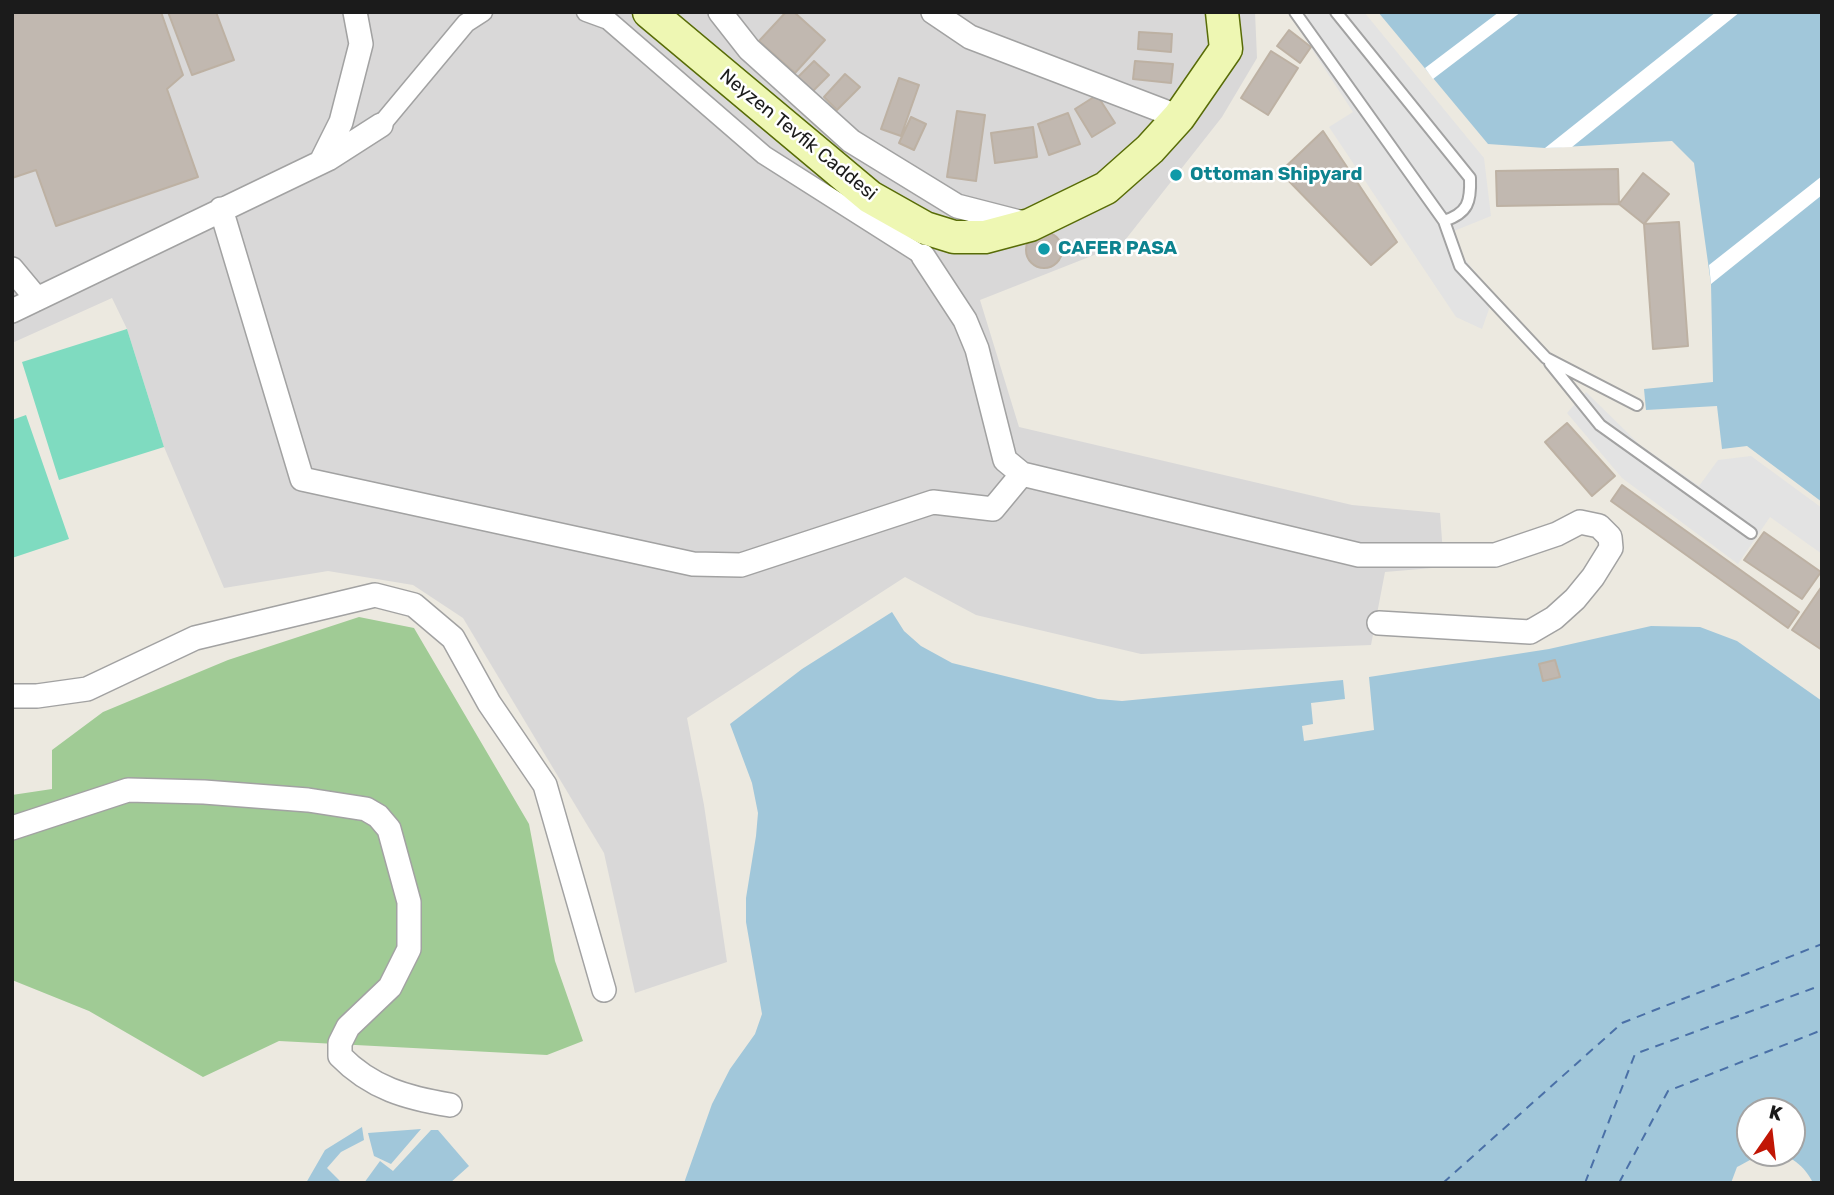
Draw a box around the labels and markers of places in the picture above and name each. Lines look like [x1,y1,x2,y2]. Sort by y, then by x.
place label: Ottoman Shipyard [1190,164,1362,186]
marker: Ottoman Shipyard [1168,167,1184,183]
place label: CAFER PASA [1058,238,1177,260]
marker: CAFER PASA [1036,241,1052,257]

